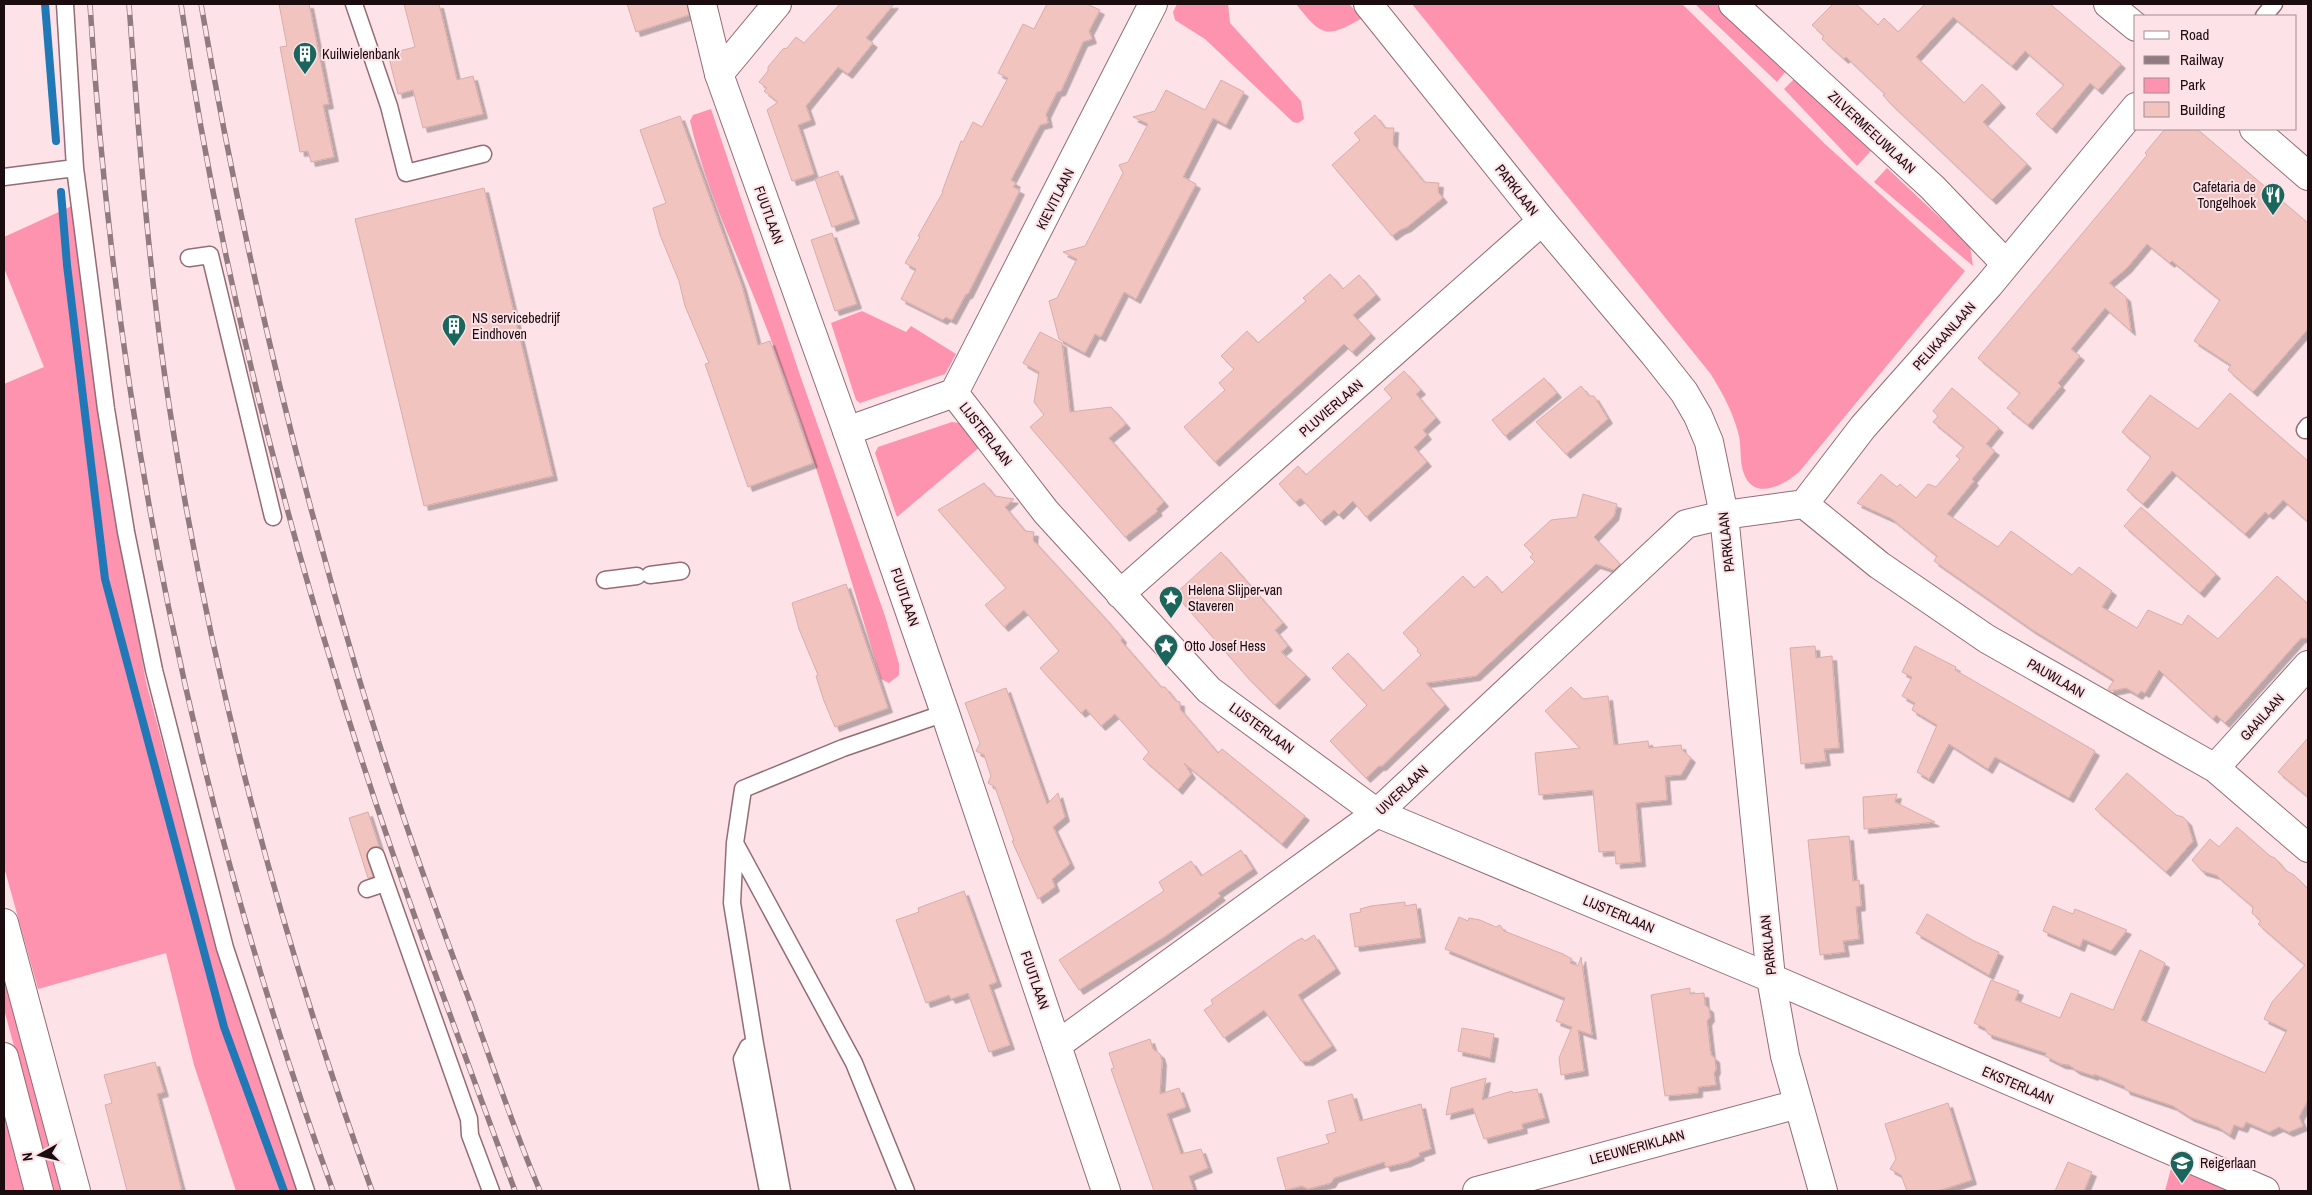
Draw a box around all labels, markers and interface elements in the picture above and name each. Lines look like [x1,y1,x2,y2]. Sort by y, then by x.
legend [2134,15,2297,130]
text: Road [2180,24,2209,45]
building icon: Kuilwielenbank [292,41,318,75]
place label: Kuilwielenbank [322,45,400,63]
text: Railway [2180,49,2225,70]
text: Park [2180,74,2206,95]
street label: ZILVERMEEUWLAAN [1824,87,1920,177]
text: Building [2180,99,2225,120]
street label: PARKLAAN [1491,161,1543,219]
street label: KIEVITLAAN [1032,165,1078,233]
place label: Cafetaria de Tongelhoek [2193,178,2256,212]
restaurant icon: Cafetaria de Tongelhoek [2260,182,2286,216]
street label: FUUTLAAN [750,183,788,247]
street label: PELIKAANLAAN [1908,298,1980,374]
place label: NS servicebedrijf Eindhoven [472,309,561,343]
building icon: NS servicebedrijf Eindhoven [441,313,467,347]
street label: PLUVIERLAAN [1295,375,1367,441]
street label: LIJSTERLAAN [956,399,1016,469]
street label: PARKLAAN [1714,511,1738,573]
street label: FUUTLAAN [887,565,923,629]
place label: Helena Slijper-van Staveren [1188,581,1282,615]
place icon: Helena Slijper-van Staveren [1158,585,1184,619]
place icon: Otto Josef Hess [1153,633,1179,667]
place label: Otto Josef Hess [1184,637,1266,655]
street label: PAUWLAAN [2024,654,2088,702]
street label: GAAILAAN [2236,690,2288,744]
street label: LIJSTERLAAN [1226,698,1298,758]
street label: UIVERLAAN [1372,761,1432,819]
street label: LIJSTERLAAN [1581,891,1657,937]
street label: PARKLAAN [1756,914,1780,976]
street label: FUUTLAAN [1017,948,1053,1012]
street label: EKSTERLAAN [1980,1062,2056,1108]
street label: LEEUWERIKLAAN [1588,1126,1686,1168]
north arrow [15,1130,65,1180]
school or university icon: Reigerlaan [2169,1150,2195,1184]
text: N [18,1151,37,1162]
place label: Reigerlaan [2200,1154,2256,1172]

